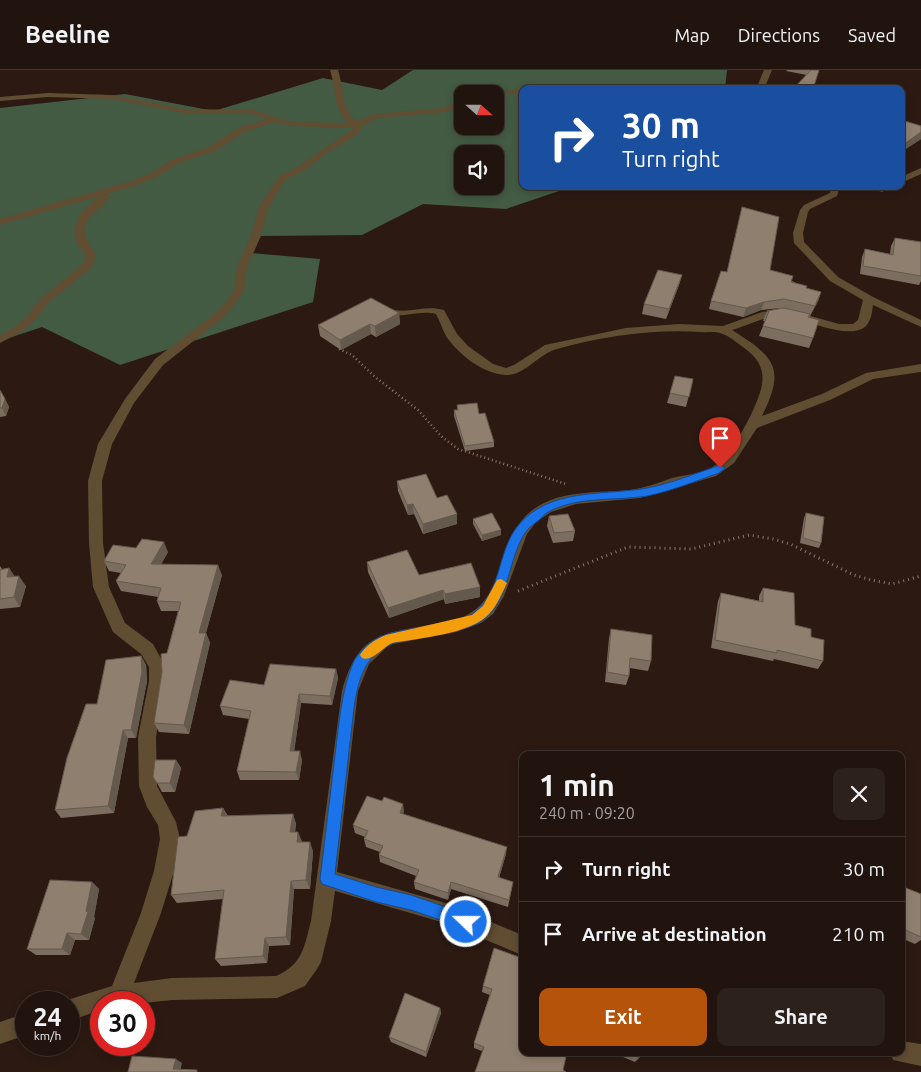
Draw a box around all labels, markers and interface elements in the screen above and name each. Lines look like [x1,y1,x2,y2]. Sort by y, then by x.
text: Beeline [25,21,110,48]
text: Map [674,25,710,45]
text: Directions [738,25,820,45]
text: Saved [848,25,896,45]
north arrow [454,85,504,135]
map controls [454,85,504,195]
icon: right [539,105,604,170]
text: 30 m [622,105,700,145]
button: sound [454,145,504,195]
text: Turn right [622,146,720,171]
pin [699,417,741,468]
icon: arrive [706,424,734,452]
text: 1 min [539,768,615,802]
button: close [833,768,885,820]
text: 240 m · 09:20 [539,804,635,822]
icon: right [539,855,567,883]
text: Turn right [582,858,670,880]
text: 30 m [843,858,885,880]
position arrow [439,895,491,947]
icon: arrive [539,920,567,948]
text: Arrive at destination [582,923,767,945]
text: 210 m [832,923,885,945]
button: Exit [539,988,707,1046]
button: Share [717,988,885,1046]
speed limit sign: 30 [90,991,155,1056]
text: 24 [33,1003,62,1031]
text: km/h [34,1029,61,1042]

